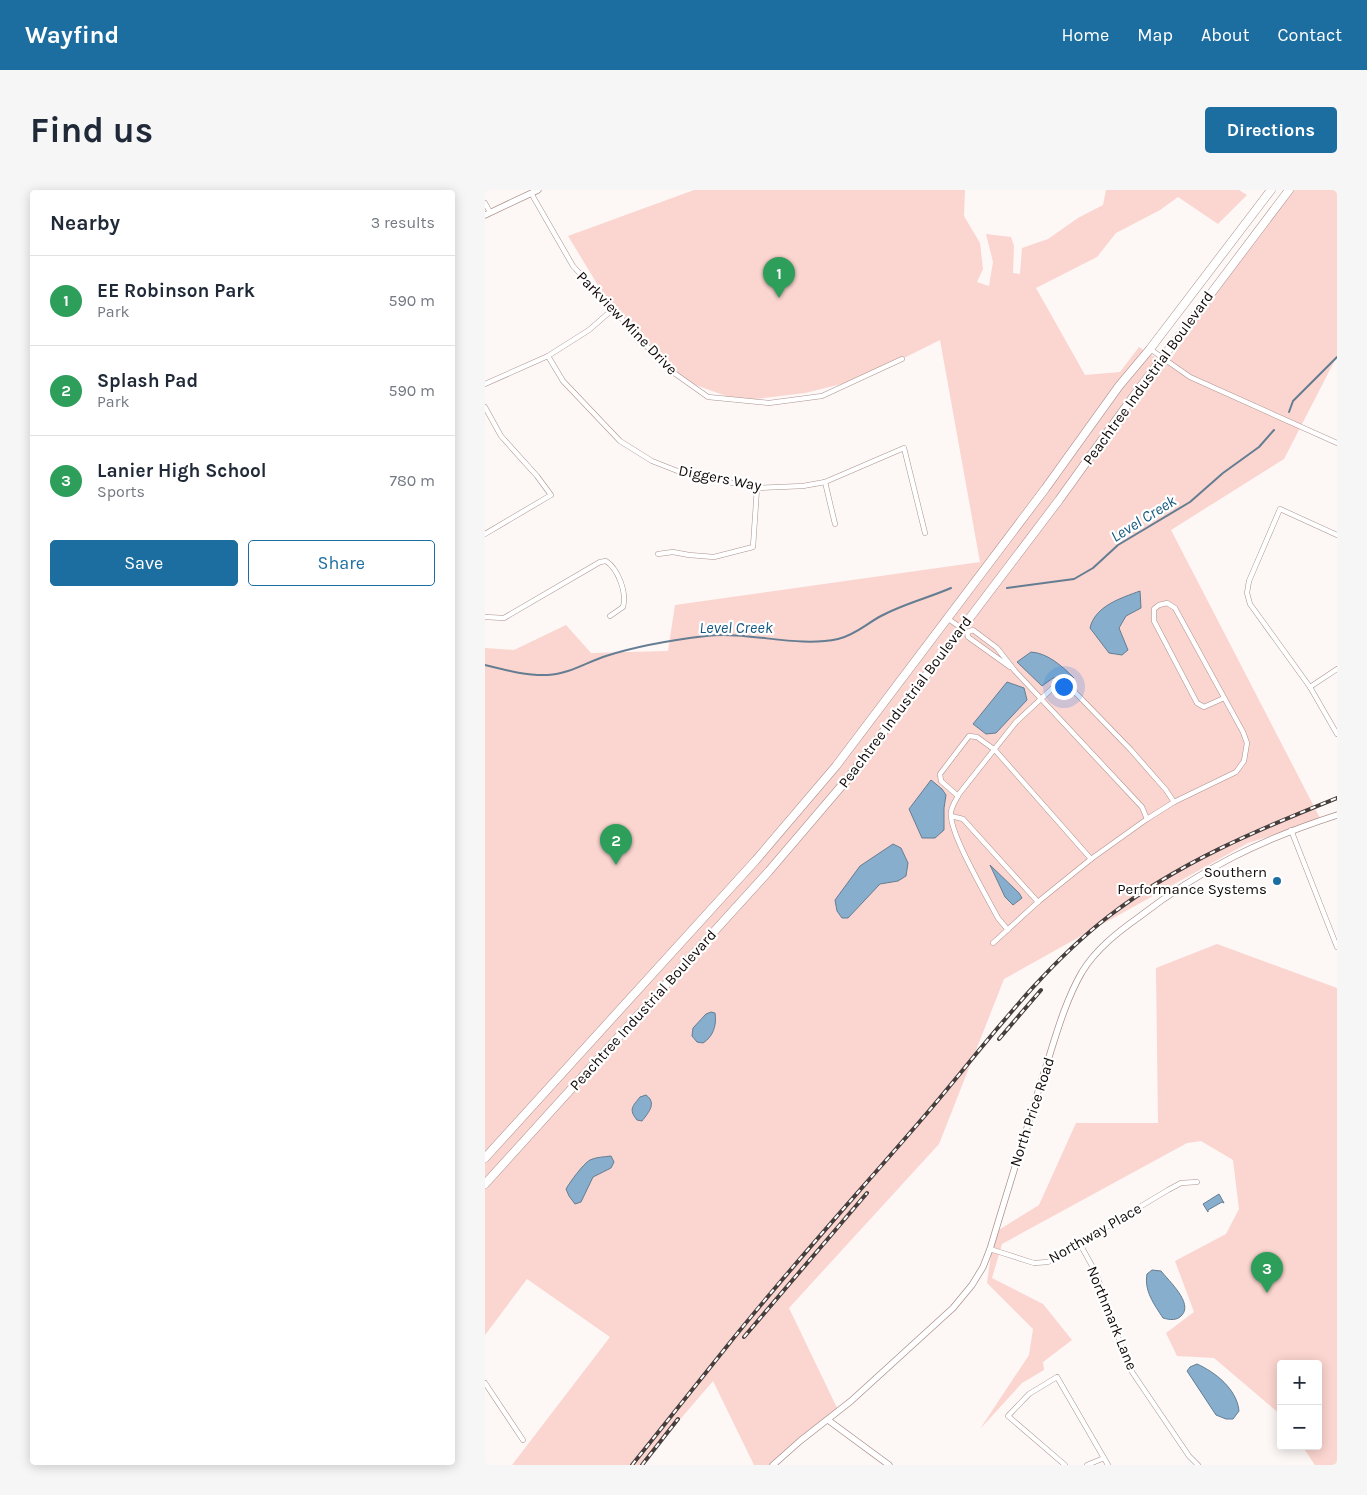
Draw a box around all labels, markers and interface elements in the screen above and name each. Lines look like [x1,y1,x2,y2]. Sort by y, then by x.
text: Wayfind [25,21,119,49]
text: Home [1061,24,1109,46]
text: Map [1137,24,1173,46]
text: About [1201,24,1250,46]
text: Contact [1278,24,1342,46]
button: Directions [1205,107,1337,153]
text: Find us [30,110,153,151]
text: Nearby [50,211,120,235]
text: 3 results [371,213,435,232]
pin: 1 [763,257,795,298]
street label: Parkview Mine Drive [573,267,681,379]
text: EE Robinson Park [97,280,255,302]
street label: Peachtree Industrial Boulevard [1079,288,1217,468]
text: 1 [63,291,69,310]
text: 590 m [388,291,435,310]
text: Park [97,302,129,321]
text: Splash Pad [97,370,198,392]
text: 2 [61,381,71,400]
text: 590 m [388,381,435,400]
text: Park [97,392,129,411]
text: Lanier High School [97,460,267,482]
street label: Diggers Way [677,461,763,495]
text: 3 [61,471,71,490]
text: 780 m [389,471,435,490]
text: Sports [97,482,145,501]
water label: Level Creek [1107,490,1180,546]
button: Save [50,540,238,586]
button: Share [248,540,435,586]
street label: Peachtree Industrial Boulevard [835,613,975,791]
water label: Level Creek [699,618,774,637]
your location [1051,674,1077,700]
pin: 2 [600,824,632,865]
place label: Southern Performance Systems [1117,863,1267,898]
marker: Southern Performance Systems [1271,875,1283,887]
street label: Peachtree Industrial Boulevard [566,926,720,1094]
street label: North Price Road [1006,1055,1058,1169]
street label: Northway Place [1045,1199,1145,1267]
pin: 3 [1251,1252,1283,1293]
street label: Northmark Lane [1083,1263,1141,1373]
map controls [1277,1360,1322,1450]
button: + [1277,1360,1322,1405]
button: − [1277,1405,1322,1450]

